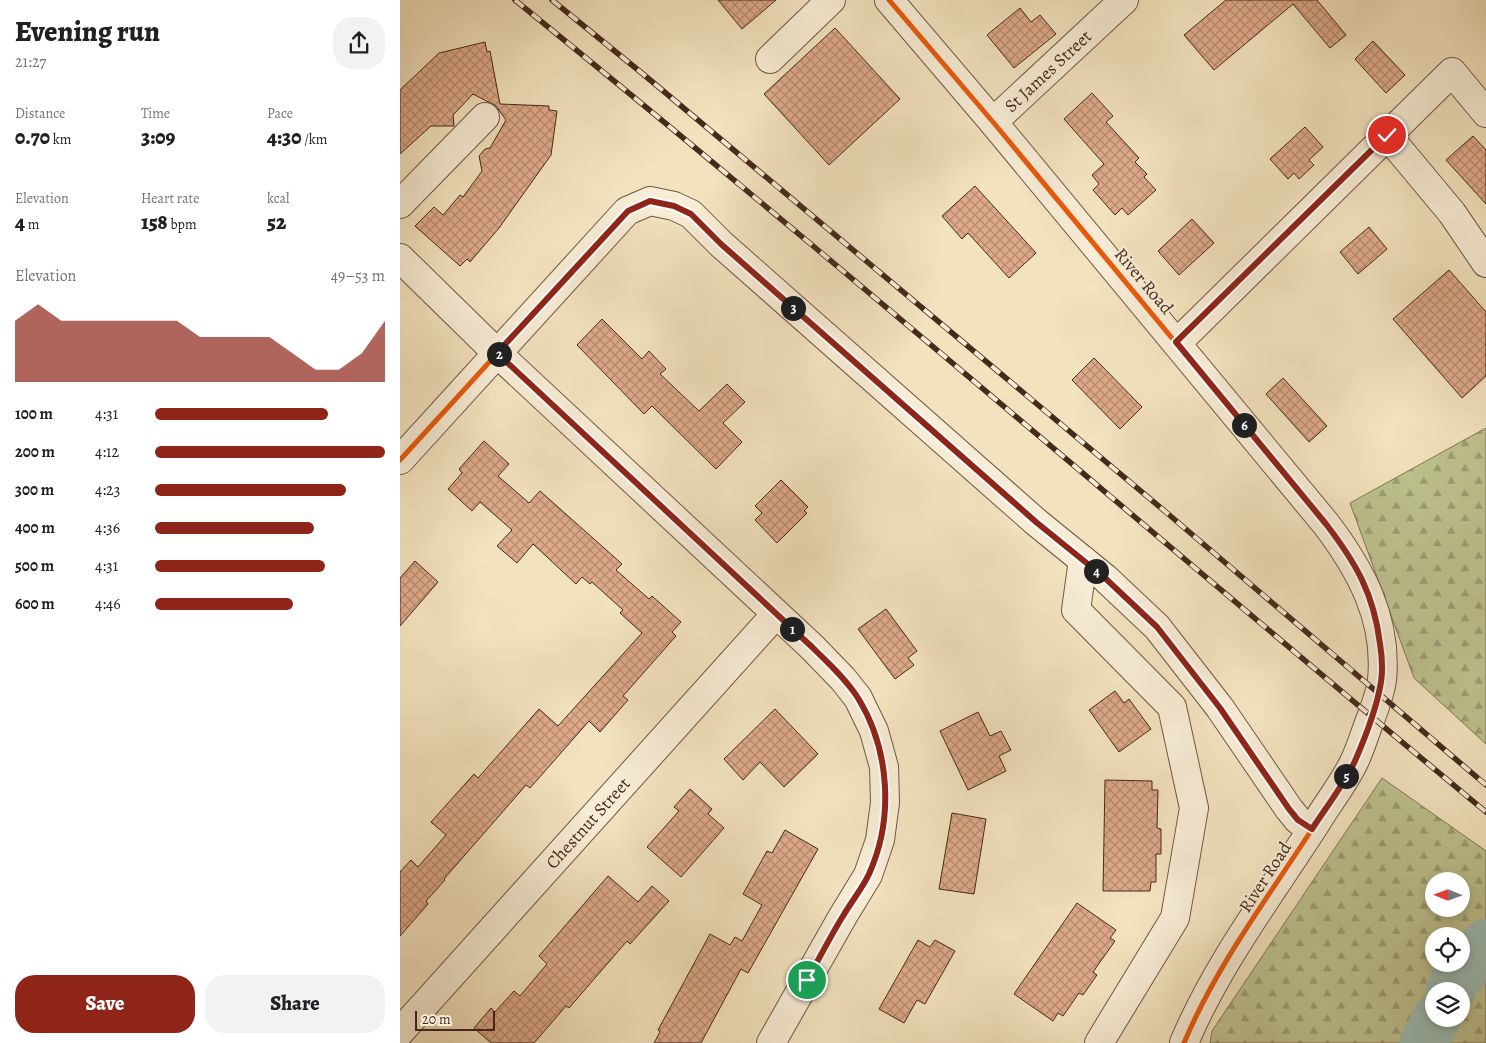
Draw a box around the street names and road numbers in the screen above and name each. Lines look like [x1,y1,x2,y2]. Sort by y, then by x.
street label: St James Street [999,24,1097,118]
street label: River Road [1109,243,1179,319]
street label: Chestnut Street [540,772,636,874]
street label: River Road [1233,837,1297,917]

